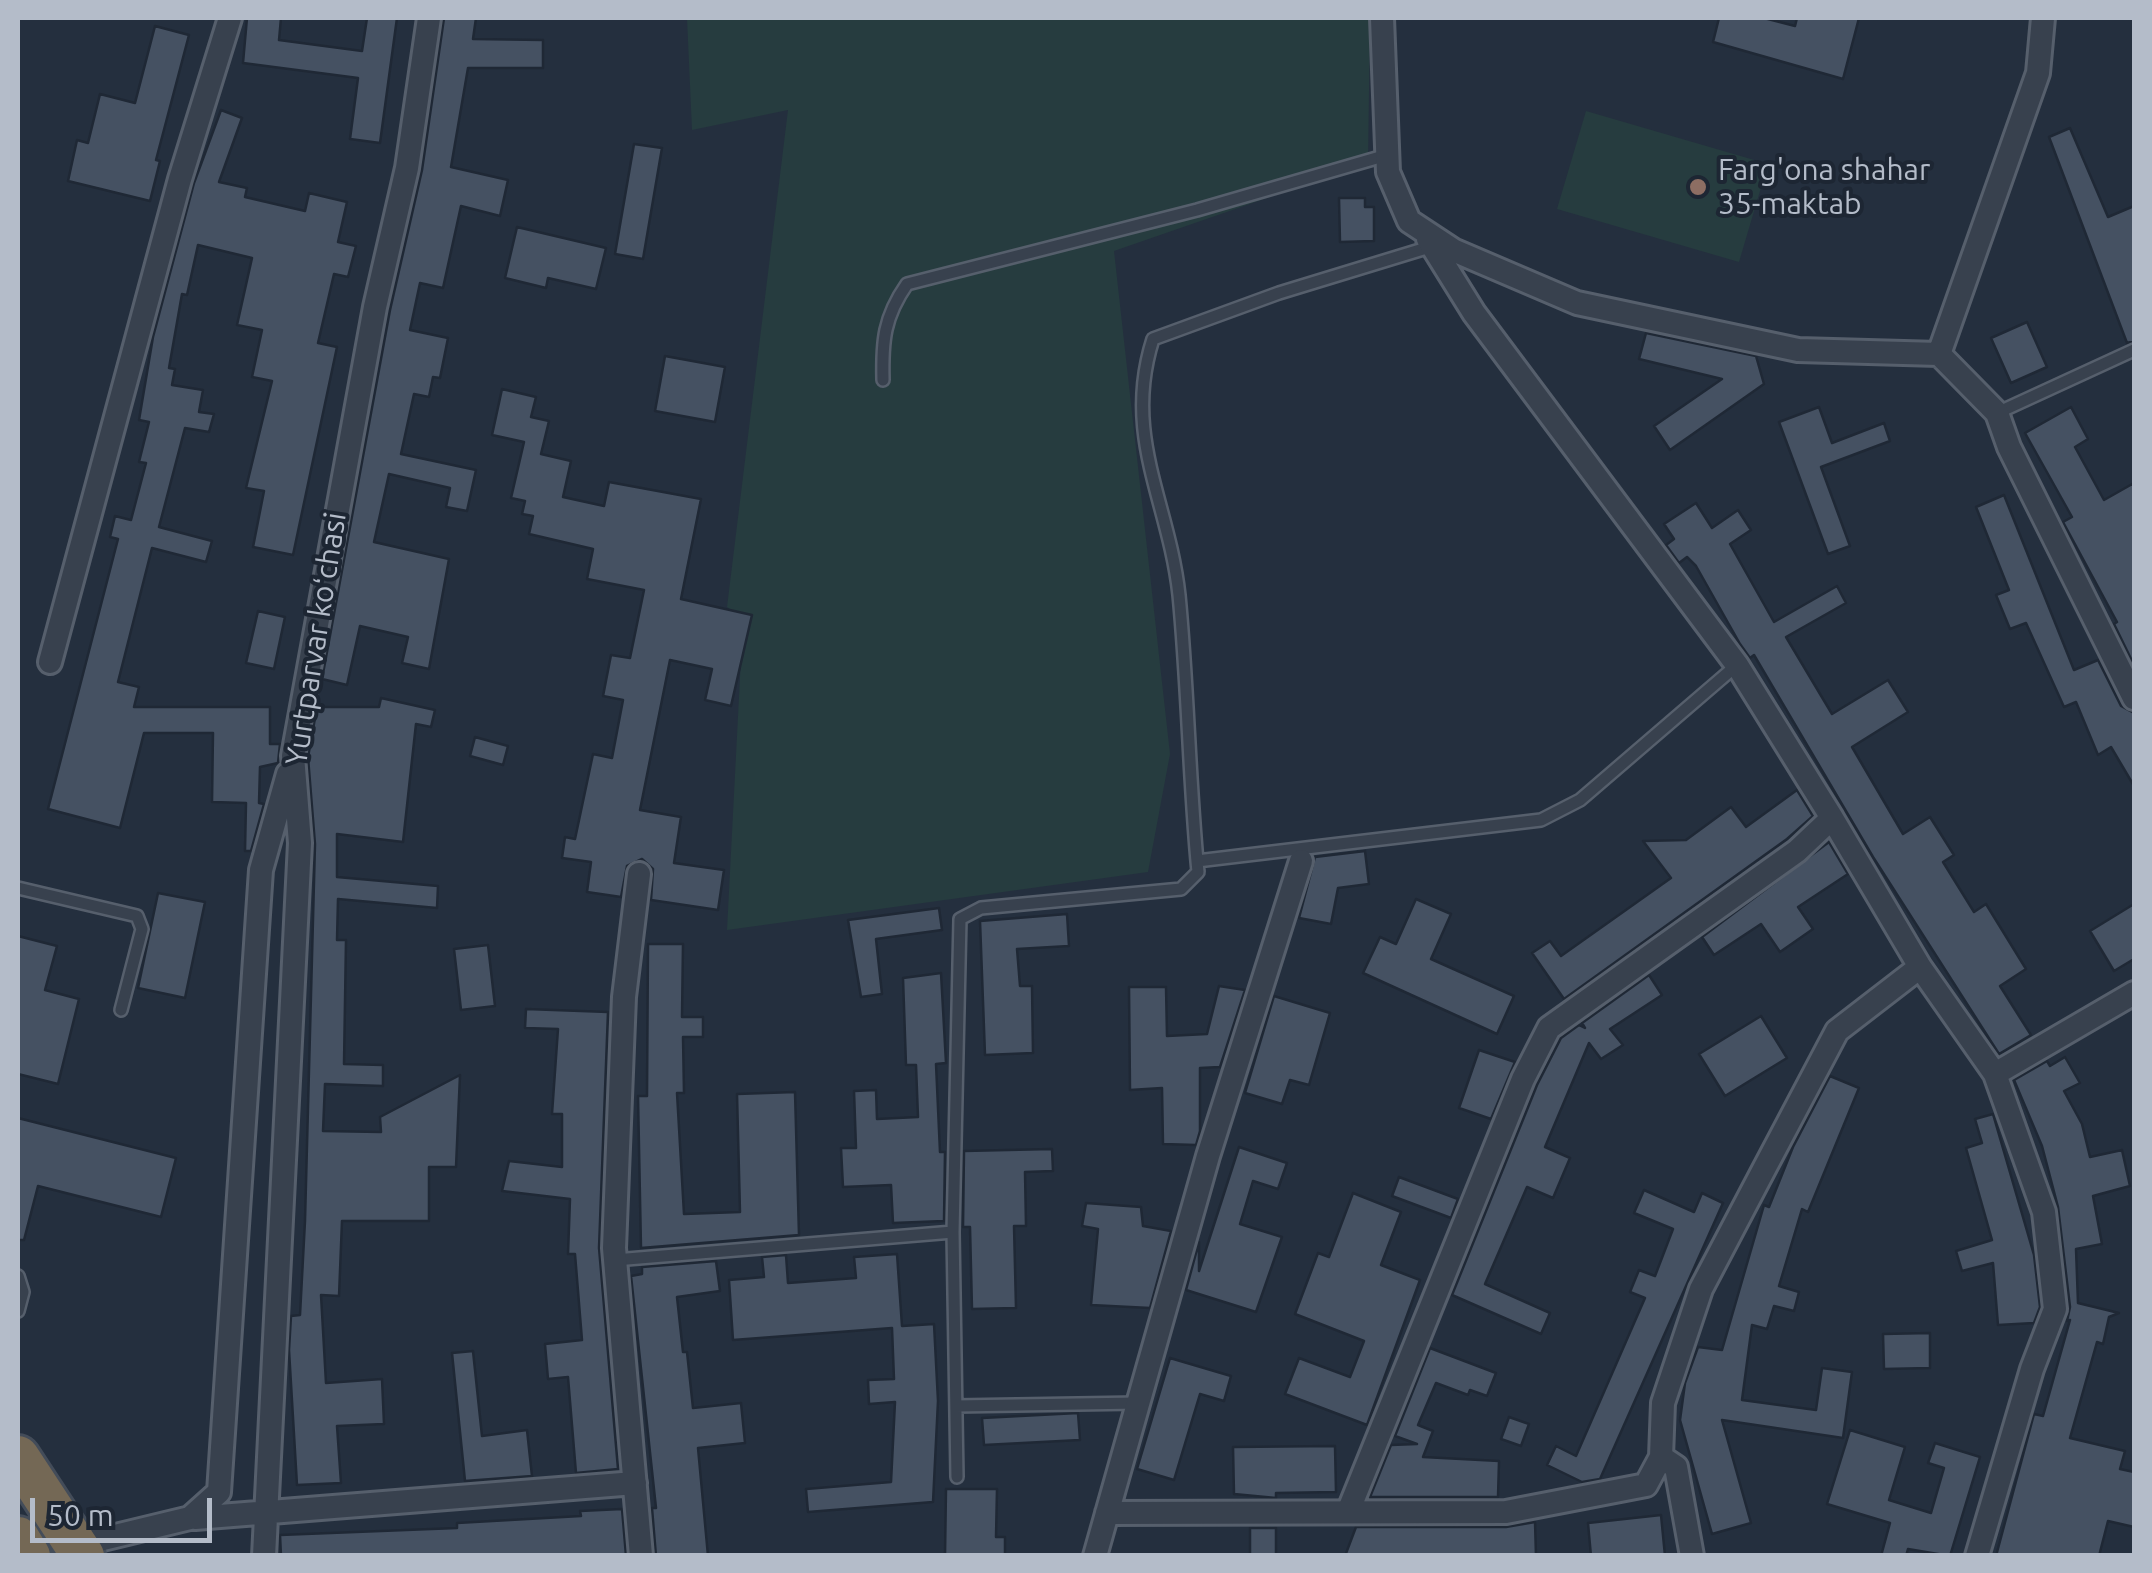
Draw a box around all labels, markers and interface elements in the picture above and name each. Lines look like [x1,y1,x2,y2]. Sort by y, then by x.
place label: Farg'ona shahar 35-maktab [1718,152,1930,222]
marker: Farg'ona shahar 35-maktab [1687,176,1709,198]
street label: Yurtparvar koʻchasi [278,510,354,768]
scale bar [35,1478,218,1540]
text: 50 m [47,1498,114,1532]

